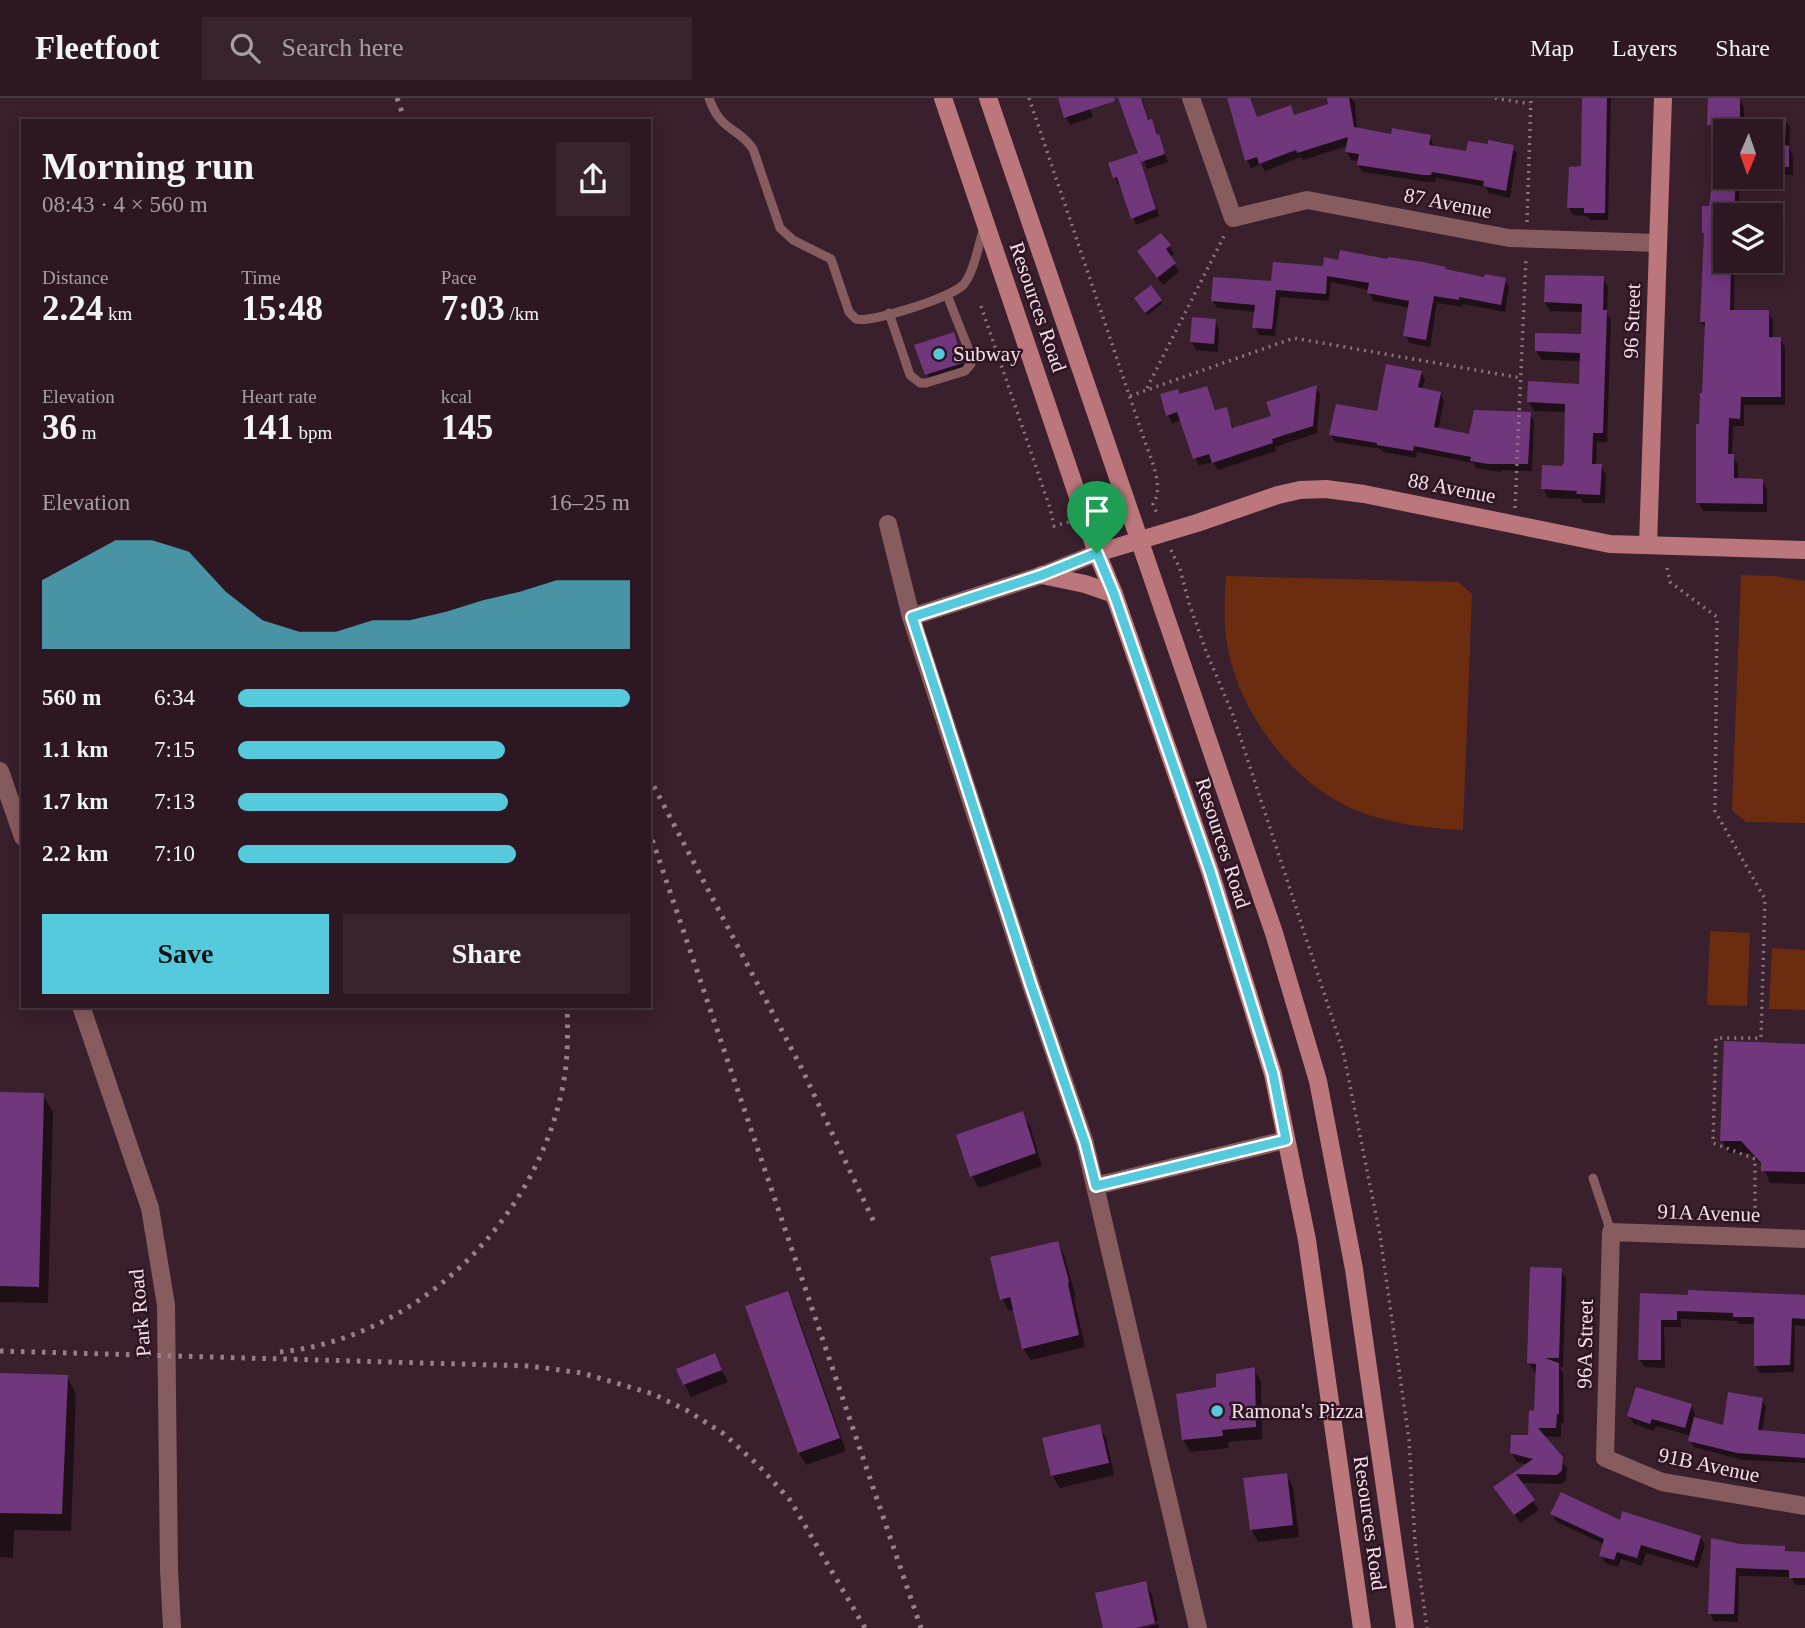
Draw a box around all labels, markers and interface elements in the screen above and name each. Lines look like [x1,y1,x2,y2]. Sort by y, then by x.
search box [202,17,692,80]
icon: search [226,29,264,67]
text: Fleetfoot [35,30,160,66]
text: Search here [282,33,404,62]
text: Map [1530,35,1574,61]
text: Layers [1612,35,1677,61]
text: Share [1715,35,1770,61]
north arrow [1713,119,1783,189]
map controls [1713,119,1783,273]
button: share [556,142,630,216]
text: Morning run [42,145,254,187]
street label: 87 Avenue [1402,183,1494,223]
text: 08:43 · 4 × 560 m [42,192,208,217]
button: layers [1713,203,1783,273]
street label: Resources Road [1005,239,1072,376]
text: Distance [42,267,108,288]
text: Time [241,267,281,288]
text: Pace [441,267,477,288]
street label: 96 Street [1619,283,1645,359]
text: 2.24 [42,289,103,328]
text: 15:48 [241,289,323,328]
text: 7:03 [441,289,505,328]
text: km [103,303,132,324]
text: /km [505,303,539,324]
place label: Subway [953,342,1021,366]
marker: Subway [931,346,947,362]
text: Elevation [42,386,115,407]
text: Heart rate [241,386,317,407]
text: kcal [441,386,472,407]
text: 36 [42,408,77,447]
text: 141 [241,408,294,447]
text: 145 [441,408,493,447]
text: m [77,422,97,443]
text: bpm [294,422,332,443]
street label: 88 Avenue [1406,468,1498,508]
pin [1067,481,1127,553]
text: Elevation [42,490,130,515]
text: 16–25 m [549,490,630,515]
icon: arrive [1078,492,1116,530]
text: 560 m [42,685,101,710]
text: 6:34 [154,685,195,710]
text: 1.1 km [42,737,108,762]
text: 7:15 [154,737,195,762]
street label: Resources Road [1191,775,1256,912]
text: 1.7 km [42,789,108,814]
text: 7:13 [154,789,195,814]
text: 2.2 km [42,841,108,866]
text: 7:10 [154,841,195,866]
button: Save [42,914,329,994]
button: Share [343,914,630,994]
street label: 91A Avenue [1657,1199,1761,1227]
street label: Park Road [124,1268,156,1358]
street label: 96A Street [1572,1299,1598,1389]
place label: Ramona's Pizza [1231,1399,1364,1423]
marker: Ramona's Pizza [1209,1403,1225,1419]
street label: 91B Avenue [1656,1443,1762,1487]
street label: Resources Road [1349,1454,1391,1592]

